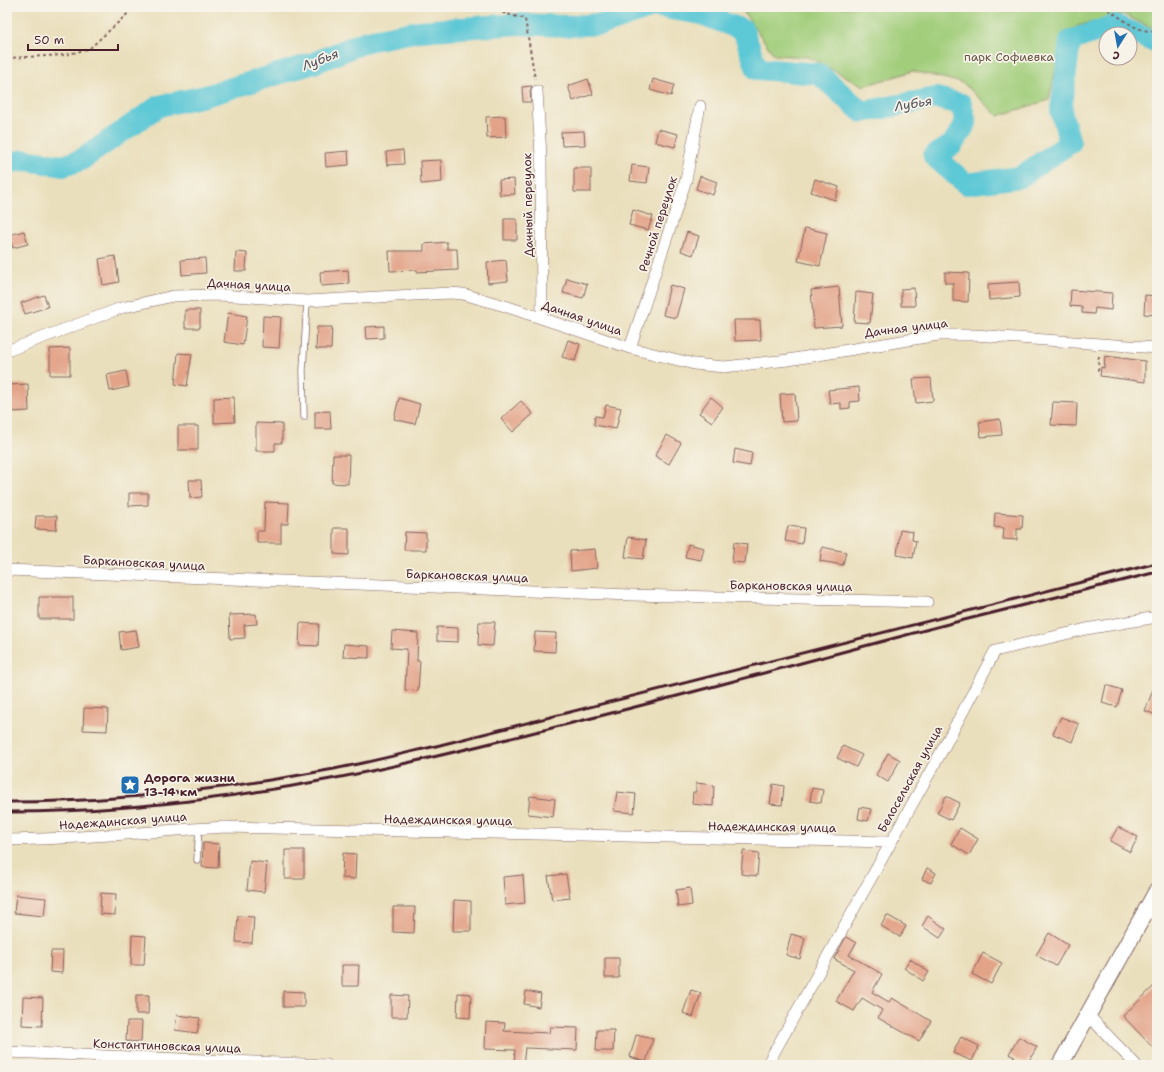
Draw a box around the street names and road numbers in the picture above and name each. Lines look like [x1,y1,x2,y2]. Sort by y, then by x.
street label: Дачный переулок [519,152,537,257]
street label: Речной переулок [635,174,681,274]
street label: Дачная улица [207,275,292,295]
street label: Дачная улица [540,297,625,339]
street label: Дачная улица [863,315,949,341]
street label: Баркановская улица [82,552,206,574]
street label: Баркановская улица [405,566,529,586]
street label: Баркановская улица [730,577,853,595]
street label: Белосельская улица [874,722,946,835]
street label: Надеждинская улица [58,809,188,833]
street label: Надеждинская улица [384,811,513,829]
street label: Надеждинская улица [708,818,837,836]
street label: Константиновская улица [93,1035,242,1057]

